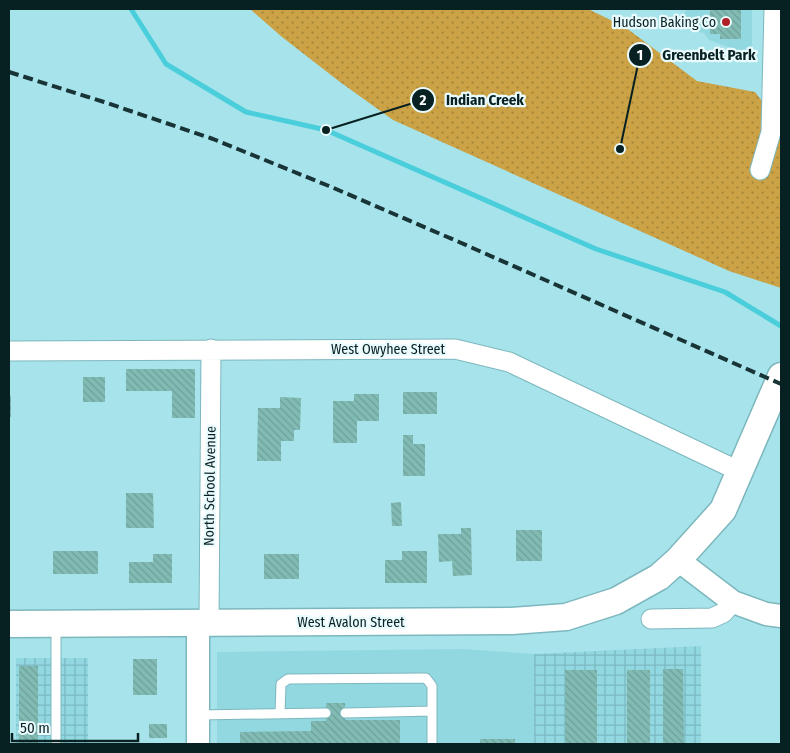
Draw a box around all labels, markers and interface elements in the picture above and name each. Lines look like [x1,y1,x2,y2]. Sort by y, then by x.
place label: Hudson Baking Co [613,14,716,31]
marker: Hudson Baking Co [720,16,732,28]
callout: Greenbelt Park [628,40,766,70]
text: 1 [637,46,643,64]
text: Greenbelt Park [662,46,756,64]
callout: Indian Creek [411,85,534,115]
text: 2 [419,91,427,109]
text: Indian Creek [446,91,524,109]
street label: West Owyhee Street [331,341,446,358]
street label: North School Avenue [200,426,220,546]
street label: West Avalon Street [297,614,405,631]
scale bar [12,710,139,742]
text: 50 m [20,719,50,737]

